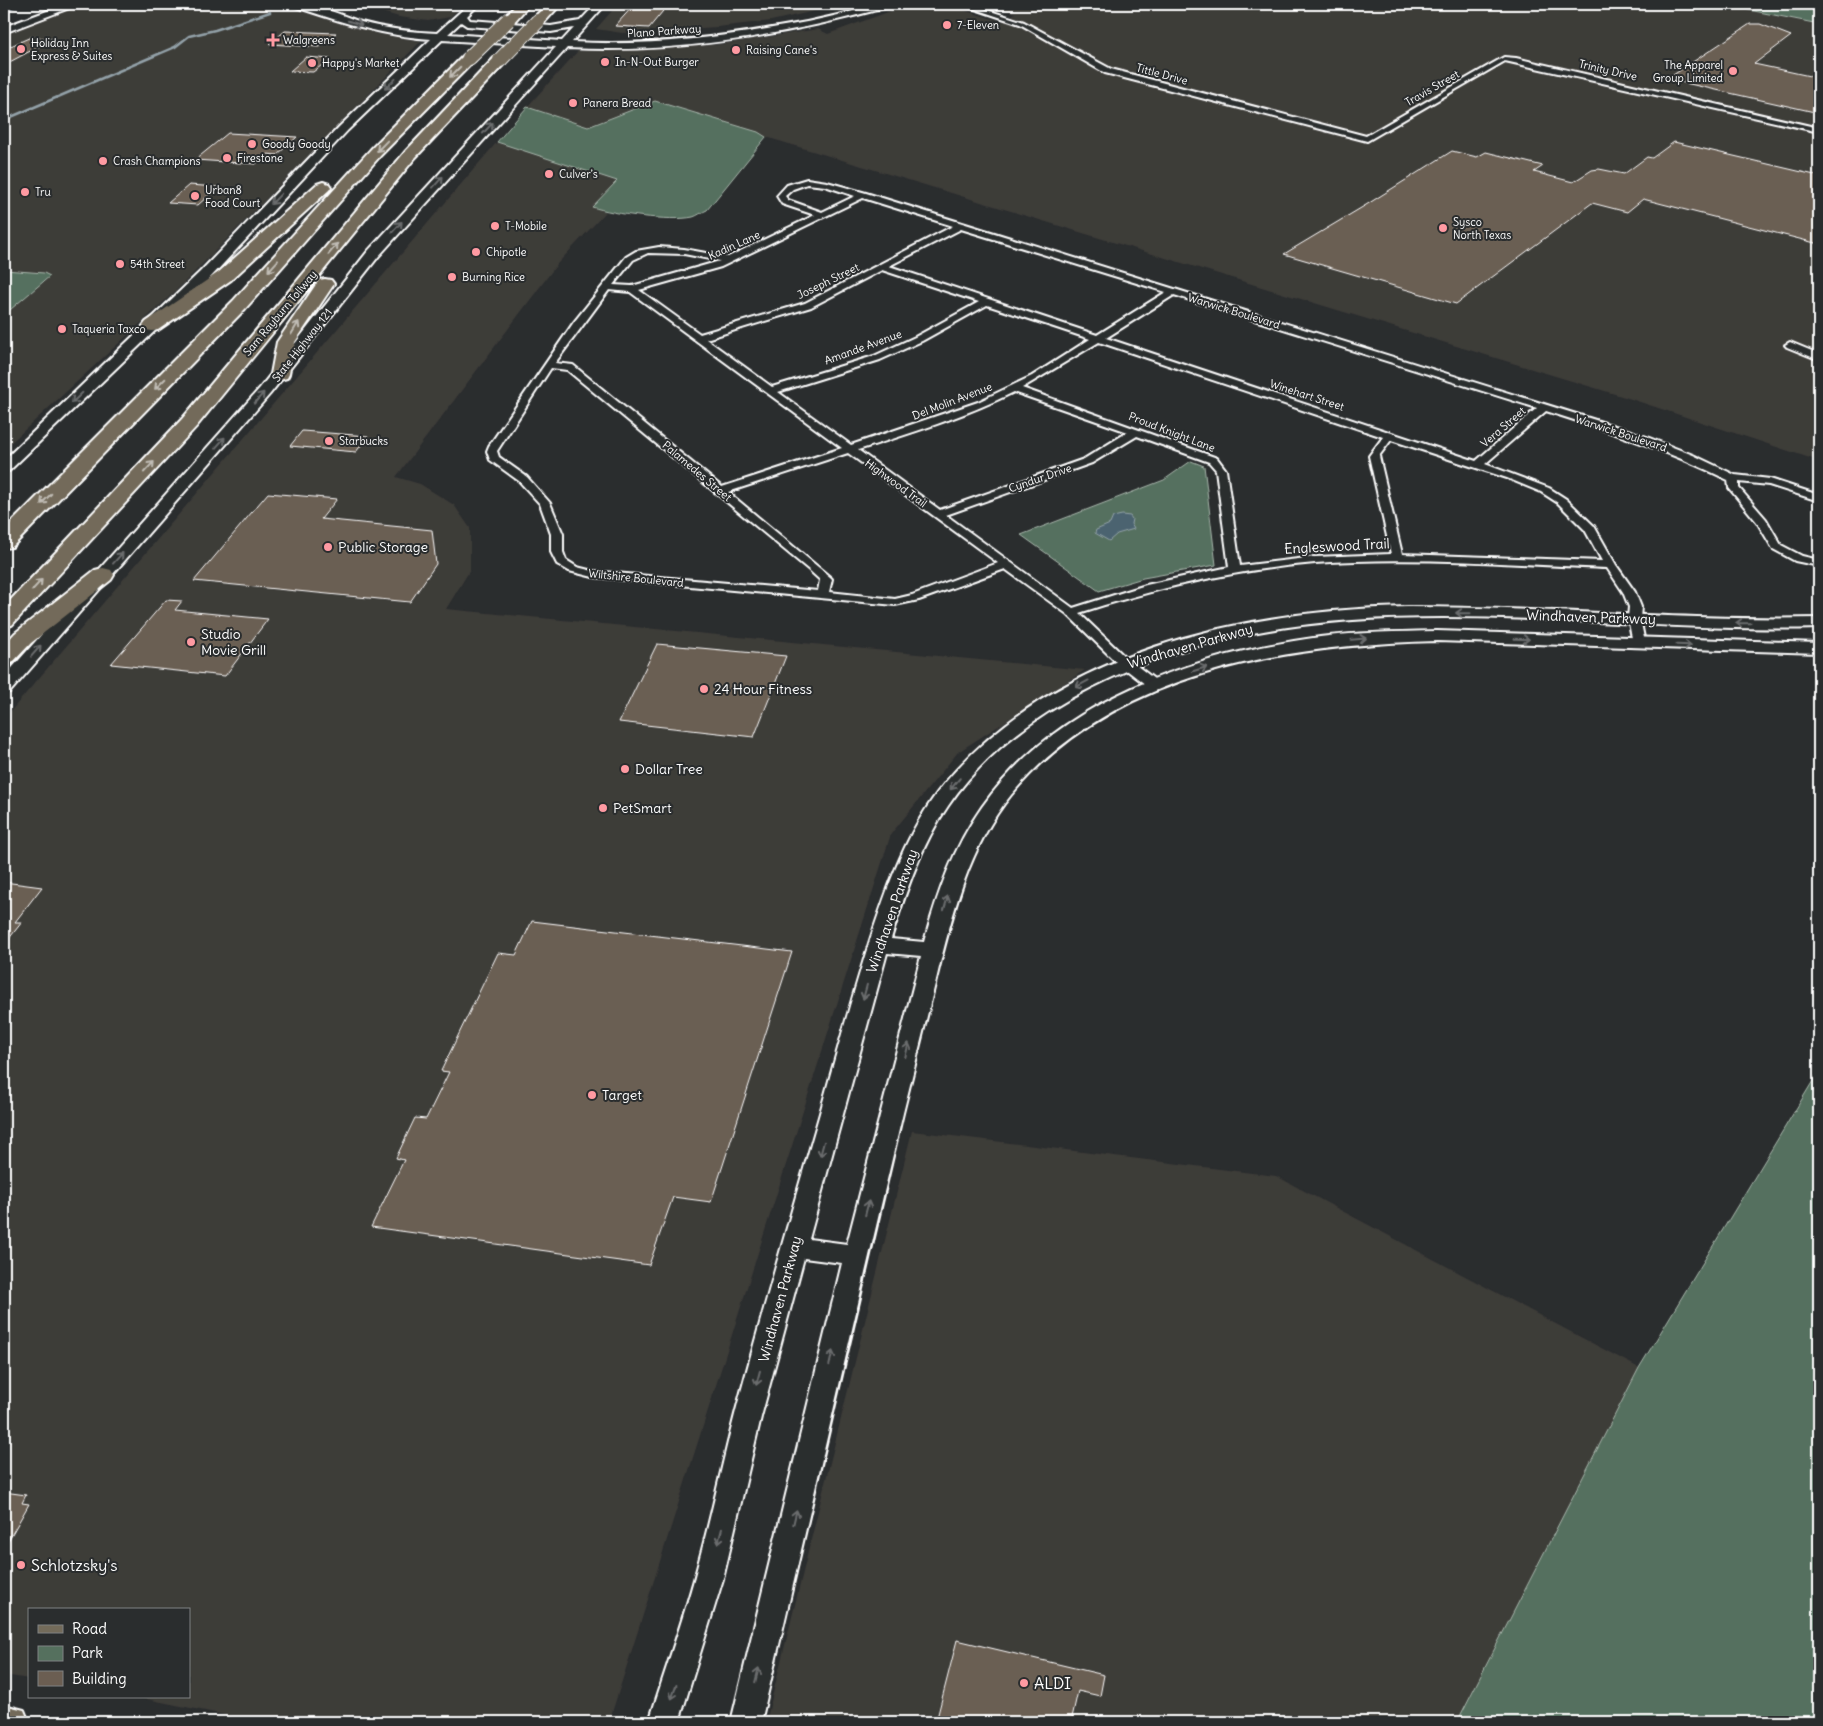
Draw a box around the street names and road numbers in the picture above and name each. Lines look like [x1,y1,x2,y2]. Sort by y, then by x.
street label: Plano Parkway [626,21,702,41]
street label: Trinity Drive [1577,56,1639,84]
street label: Tittle Drive [1135,60,1189,88]
street label: Travis Street [1402,67,1462,109]
street label: Kadin Lane [706,227,762,263]
street label: Joseph Street [795,260,862,302]
street label: Sam Rayburn Tollway [240,267,320,359]
street label: Warwick Boulevard [1186,290,1282,332]
street label: State Highway 121 [269,305,335,385]
street label: Amande Avenue [822,327,904,367]
street label: Winehart Street [1268,376,1346,414]
street label: Del Molin Avenue [910,379,994,423]
street label: Vera Street [1478,403,1529,450]
street label: Proud Knight Lane [1127,409,1217,455]
street label: Warwick Boulevard [1573,412,1669,455]
street label: Palamedes Street [659,438,735,504]
street label: Highwood Trail [862,456,930,510]
street label: Cyndur Drive [1007,461,1073,495]
street label: Engleswood Trail [1284,534,1390,558]
street label: Wiltshire Boulevard [588,566,685,590]
street label: Windhaven Parkway [1526,606,1656,628]
street label: Windhaven Parkway [1125,619,1255,673]
street label: Windhaven Parkway [862,847,922,975]
street label: Windhaven Parkway [755,1234,805,1364]

